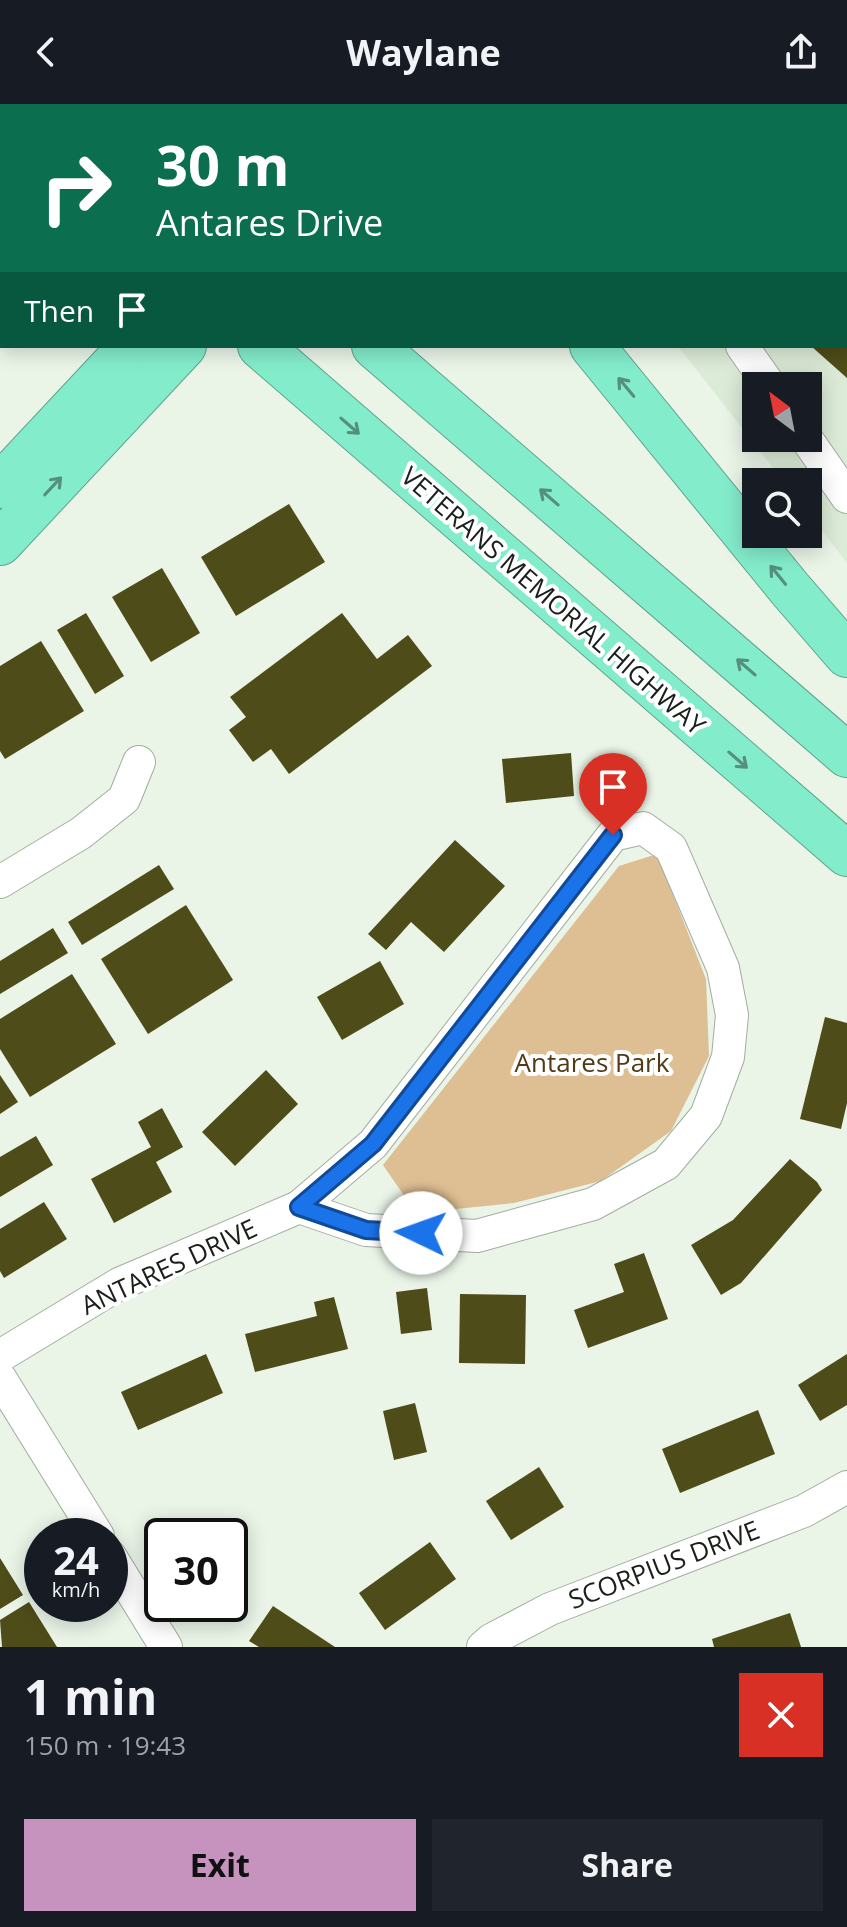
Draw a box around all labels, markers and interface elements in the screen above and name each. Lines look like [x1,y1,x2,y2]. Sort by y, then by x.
text: Waylane [346,28,501,77]
icon: back [24,30,68,74]
icon: share [779,30,823,74]
text: 30 m [156,126,290,202]
icon: right [24,136,128,240]
text: Antares Drive [156,198,383,247]
icon: arrive [110,288,154,332]
text: Then [24,290,94,331]
north arrow [742,372,822,452]
map controls [742,372,822,548]
one-way arrow [617,377,635,397]
one-way arrow [339,417,360,435]
street label: VETERANS MEMORIAL HIGHWAY [394,458,714,743]
button: search [742,468,822,548]
one-way arrow [44,476,63,496]
one-way arrow [539,488,559,506]
one-way arrow [769,564,787,585]
one-way arrow [736,658,756,676]
one-way arrow [727,751,748,769]
pin [579,753,647,835]
icon: arrive [591,765,635,809]
park label: Antares Park [515,1044,670,1080]
position arrow [379,1191,463,1275]
street label: ANTARES DRIVE [75,1210,262,1323]
street label: SCORPIUS DRIVE [563,1511,764,1617]
speed limit sign: 30 [144,1518,248,1622]
text: 24 [53,1532,99,1587]
text: km/h [52,1576,100,1603]
text: 1 min [24,1664,157,1729]
button: close [739,1673,823,1757]
text: 150 m · 19:43 [24,1727,186,1763]
button: Exit [24,1819,416,1911]
button: Share [432,1819,823,1911]

